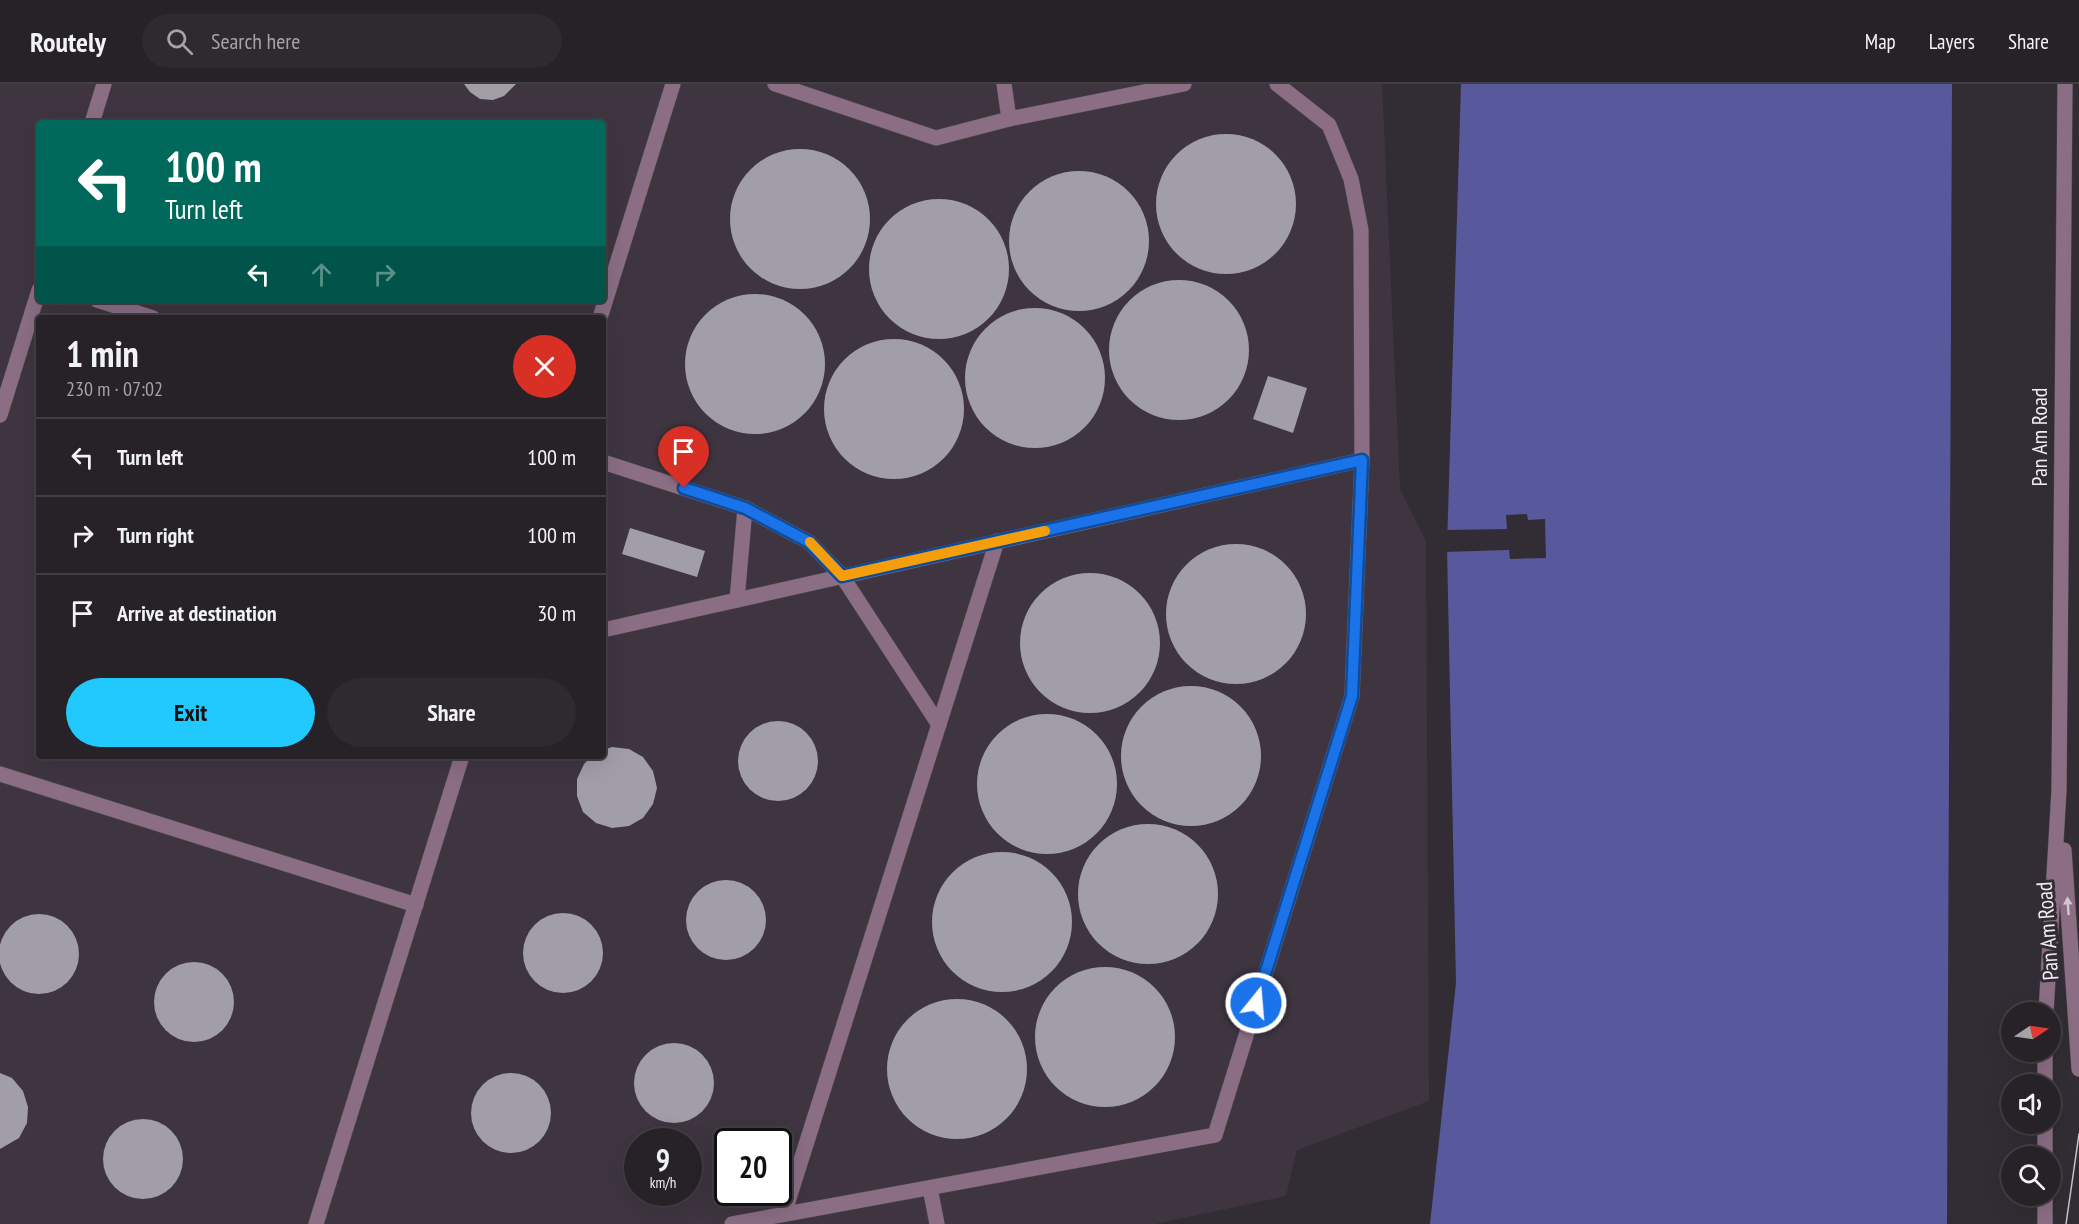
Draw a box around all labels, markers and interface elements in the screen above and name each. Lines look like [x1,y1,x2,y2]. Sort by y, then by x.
search box [142,14,562,68]
text: Routely [30,23,106,60]
icon: search [163,25,196,58]
text: Search here [211,27,300,55]
text: Map [1865,28,1896,55]
text: Layers [1929,28,1975,55]
text: Share [2008,28,2049,55]
text: 100 m [165,139,262,194]
icon: left [66,144,144,222]
text: Turn left [165,192,243,226]
icon: left [242,258,275,291]
icon: ahead [305,258,338,291]
icon: right [368,258,401,291]
text: 1 min [66,330,139,377]
button: close [513,335,576,398]
text: 230 m · 07:02 [66,376,163,402]
street label: Pan Am Road [2025,388,2053,486]
pin [658,426,709,488]
icon: arrive [667,435,700,468]
icon: left [66,441,99,474]
text: Turn left [117,443,183,471]
text: 100 m [527,443,576,471]
icon: right [66,519,99,552]
text: Turn right [117,521,194,549]
text: 100 m [527,521,576,549]
icon: arrive [66,597,99,630]
text: Arrive at destination [117,599,277,627]
text: 30 m [537,599,576,627]
button: Exit [66,678,315,747]
button: Share [327,678,576,747]
street label: Pan Am Road [2030,881,2064,981]
one-way arrow [2063,896,2072,915]
position arrow [1224,971,1288,1035]
north arrow [2001,1002,2061,1062]
map controls [2001,1002,2061,1206]
button: sound [2001,1074,2061,1134]
speed limit sign: 20 [714,1128,792,1206]
text: 9 [656,1140,670,1179]
button: search [2001,1146,2061,1206]
text: km/h [650,1173,676,1192]

